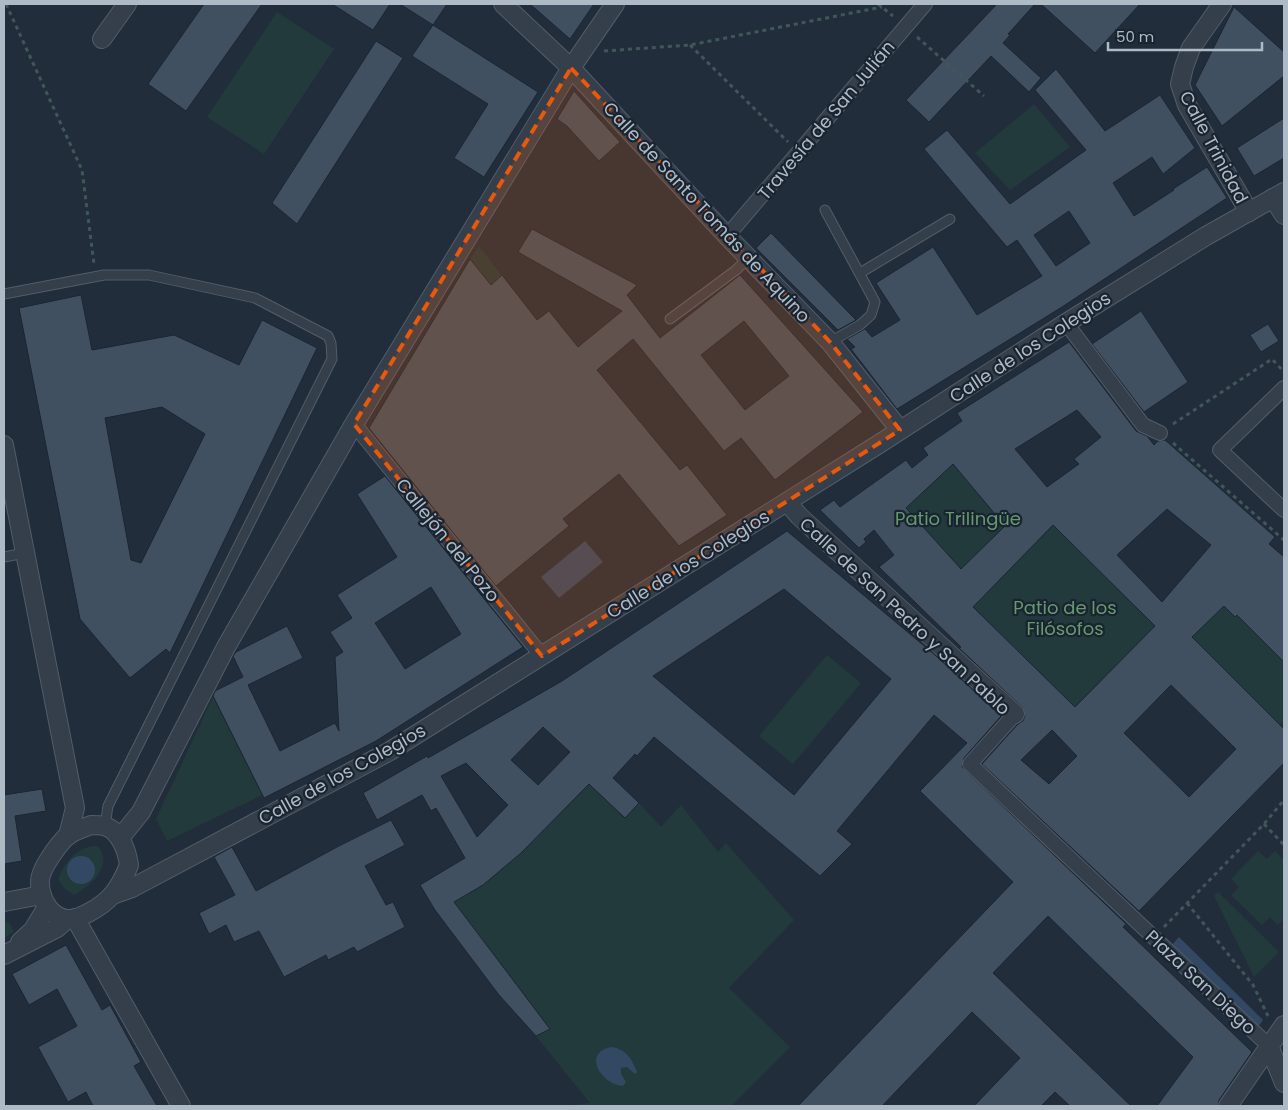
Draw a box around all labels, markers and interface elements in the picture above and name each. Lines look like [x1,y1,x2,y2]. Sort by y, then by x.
scale bar [1108,20,1262,52]
text: 50 m [1116,26,1154,47]
street label: Travesía de San Julián [752,35,900,205]
street label: Calle Trinidad [1174,86,1254,208]
street label: Calle de Santo Tomás de Aquino [598,96,816,328]
street label: Calle de los Colegios [944,285,1116,409]
street label: Callejón del Pozo [390,473,506,607]
street label: Calle de los Colegios [602,504,774,624]
park label: Patio Trilingüe [895,506,1021,531]
street label: Calle de San Pedro y San Pablo [794,512,1016,720]
park label: Patio de los Filósofos [1013,595,1117,641]
street label: Calle de los Colegios [254,718,430,830]
street label: Plaza San Diego [1140,924,1262,1040]

